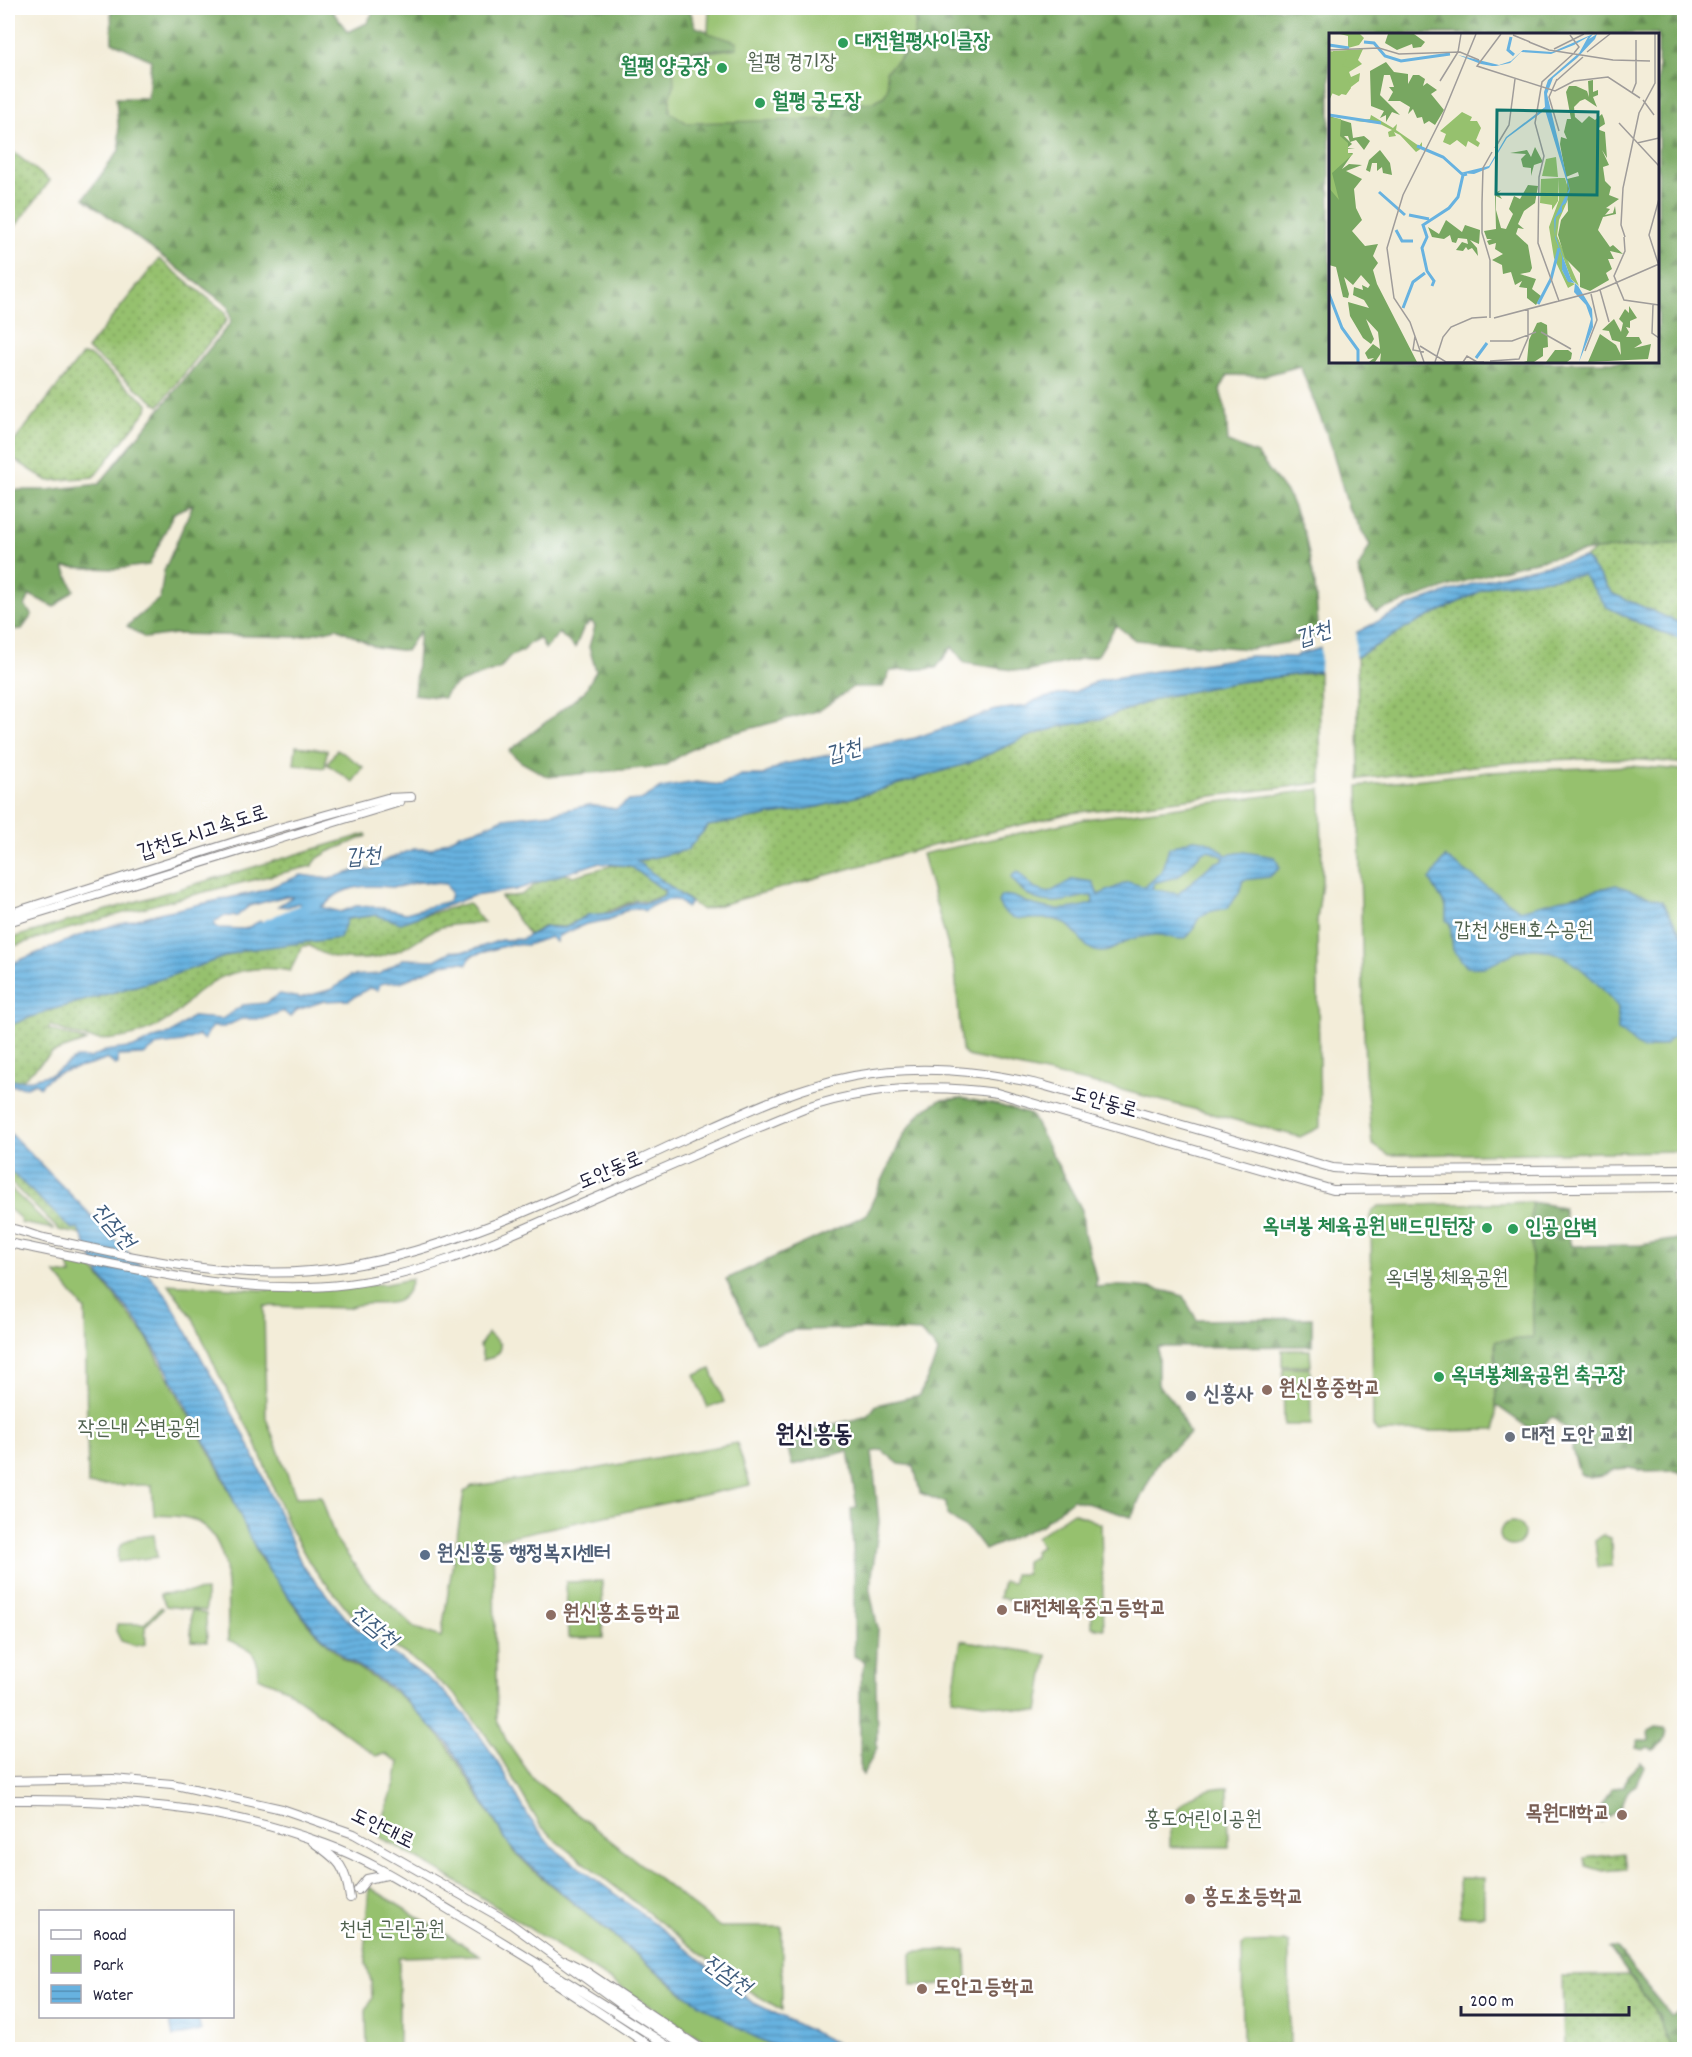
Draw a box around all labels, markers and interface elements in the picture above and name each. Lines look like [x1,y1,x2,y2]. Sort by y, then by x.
place label: 대전월평사이클장 [855,28,990,58]
inset map [1329,33,1659,363]
marker: 대전월평사이클장 [836,36,850,50]
park label: 월평 경기장 [747,49,837,79]
place label: 월평 양궁장 [621,53,710,83]
marker: 월평 양궁장 [715,61,729,75]
place label: 월평 궁도장 [772,88,861,118]
marker: 월평 궁도장 [753,96,767,110]
water label: 갑천 [1292,615,1338,656]
water label: 갑천 [823,733,867,773]
street label: 갑천도시고속도로 [134,799,272,869]
water label: 갑천 [344,841,384,875]
park label: 갑천 생태호수공원 [1454,917,1594,947]
street label: 도안동로 [1067,1080,1141,1128]
street label: 도안동로 [574,1145,648,1199]
water label: 진잠천 [83,1197,143,1259]
place label: 옥녀봉 체육공원 배드민턴장 [1263,1213,1475,1243]
place label: 인공 암벽 [1525,1214,1597,1244]
marker: 옥녀봉 체육공원 배드민턴장 [1480,1221,1494,1235]
marker: 인공 암벽 [1506,1222,1520,1236]
park label: 옥녀봉 체육공원 [1385,1265,1509,1295]
place label: 옥녀봉체육공원 축구장 [1451,1362,1625,1392]
marker: 옥녀봉체육공원 축구장 [1432,1370,1446,1384]
place label: 원신흥중학교 [1279,1375,1380,1405]
place label: 신흥사 [1203,1381,1254,1411]
marker: 원신흥중학교 [1260,1383,1274,1397]
marker: 신흥사 [1184,1389,1198,1403]
park label: 작은내 수변공원 [77,1415,201,1445]
district label: 원신흥동 [775,1419,853,1453]
place label: 대전 도안 교회 [1522,1422,1633,1452]
marker: 대전 도안 교회 [1503,1430,1517,1444]
place label: 원신흥동 행정복지센터 [437,1540,611,1570]
marker: 원신흥동 행정복지센터 [418,1548,432,1562]
place label: 대전체육중고등학교 [1014,1595,1166,1625]
water label: 진잠천 [343,1599,405,1658]
place label: 원신흥초등학교 [563,1600,681,1630]
marker: 대전체육중고등학교 [995,1603,1009,1617]
marker: 원신흥초등학교 [544,1608,558,1622]
place label: 목원대학교 [1526,1800,1610,1830]
street label: 도안대로 [345,1802,419,1858]
park label: 홍도어린이공원 [1144,1806,1262,1836]
marker: 목원대학교 [1615,1808,1629,1822]
place label: 흥도초등학교 [1202,1884,1303,1914]
marker: 흥도초등학교 [1183,1892,1197,1906]
legend [39,1910,234,2018]
park label: 천년 근린공원 [339,1916,445,1946]
text: Road [93,1924,127,1949]
water label: 진잠천 [695,1948,759,2005]
text: Park [93,1954,124,1979]
place label: 도안고등학교 [934,1974,1035,2004]
scale bar [1461,1979,1629,2017]
marker: 도안고등학교 [915,1982,929,1996]
text: Water [93,1984,133,2009]
text: 200 m [1470,1990,1514,2015]

